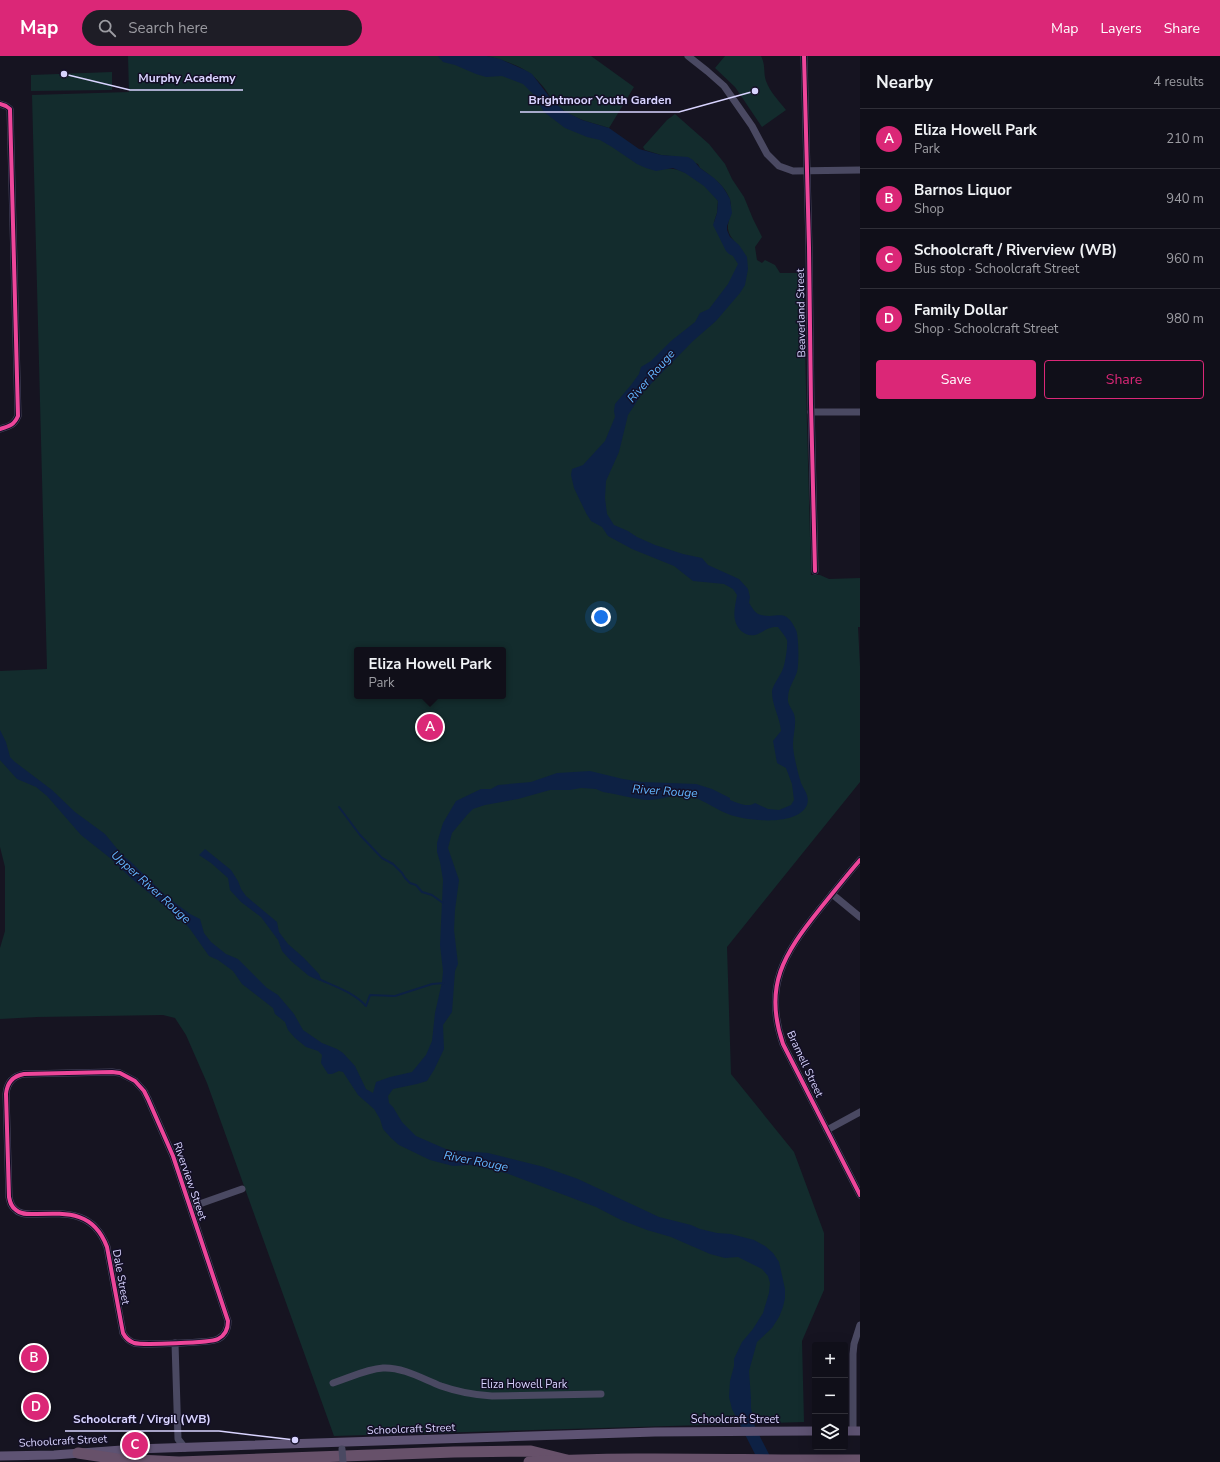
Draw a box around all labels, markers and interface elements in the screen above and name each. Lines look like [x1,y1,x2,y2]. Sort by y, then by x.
search box [82,10,362,46]
text: Map [20,15,58,41]
icon: search [96,17,118,39]
text: Search here [128,18,208,38]
text: Map [1051,19,1078,38]
text: Layers [1100,19,1142,38]
text: Share [1164,19,1200,38]
callout: Murphy Academy [130,66,243,90]
text: Murphy Academy [138,70,236,86]
text: Nearby [876,71,933,94]
text: 4 results [1153,73,1204,91]
callout: Brightmoor Youth Garden [520,88,679,112]
text: Brightmoor Youth Garden [528,92,672,108]
text: Eliza Howell Park [914,120,1037,140]
text: A [884,130,894,148]
text: 210 m [1166,130,1204,148]
text: Park [914,140,940,158]
text: Barnos Liquor [914,180,1012,200]
text: B [885,190,893,208]
text: 940 m [1166,190,1204,208]
text: Shop [914,200,944,218]
text: Schoolcraft / Riverview (WB) [914,240,1117,260]
text: C [885,250,893,268]
text: 960 m [1166,250,1204,268]
text: Bus stop · Schoolcraft Street [914,260,1079,278]
street label: Beaverland Street [793,268,809,358]
text: Family Dollar [914,300,1008,320]
text: D [884,310,894,328]
text: 980 m [1166,310,1204,328]
text: Shop · Schoolcraft Street [914,320,1058,338]
water label: River Rouge [624,346,679,406]
button: Save [876,360,1036,399]
button: Share [1044,360,1204,399]
your location [591,607,611,627]
popup [354,647,506,699]
text: Eliza Howell Park [369,654,491,674]
text: Park [369,674,395,692]
pin: A [417,712,443,742]
water label: River Rouge [632,781,699,801]
water label: Upper River Rouge [108,847,195,927]
street label: Bramell Street [783,1028,827,1100]
street label: Riverview Street [170,1140,210,1222]
water label: River Rouge [442,1147,510,1175]
street label: Dale Street [109,1248,133,1306]
map controls [812,1342,848,1450]
button: + [812,1342,848,1378]
pin: B [21,1343,47,1373]
street label: Eliza Howell Park [481,1377,568,1392]
button: − [812,1378,848,1414]
pin: D [23,1392,49,1422]
callout: Schoolcraft / Virgil (WB) [65,1407,219,1431]
text: Schoolcraft / Virgil (WB) [73,1411,211,1427]
street label: Schoolcraft Street [691,1412,779,1427]
button: layers [812,1414,848,1450]
street label: Schoolcraft Street [367,1420,456,1438]
pin: C [122,1430,148,1460]
street label: Schoolcraft Street [18,1431,108,1451]

